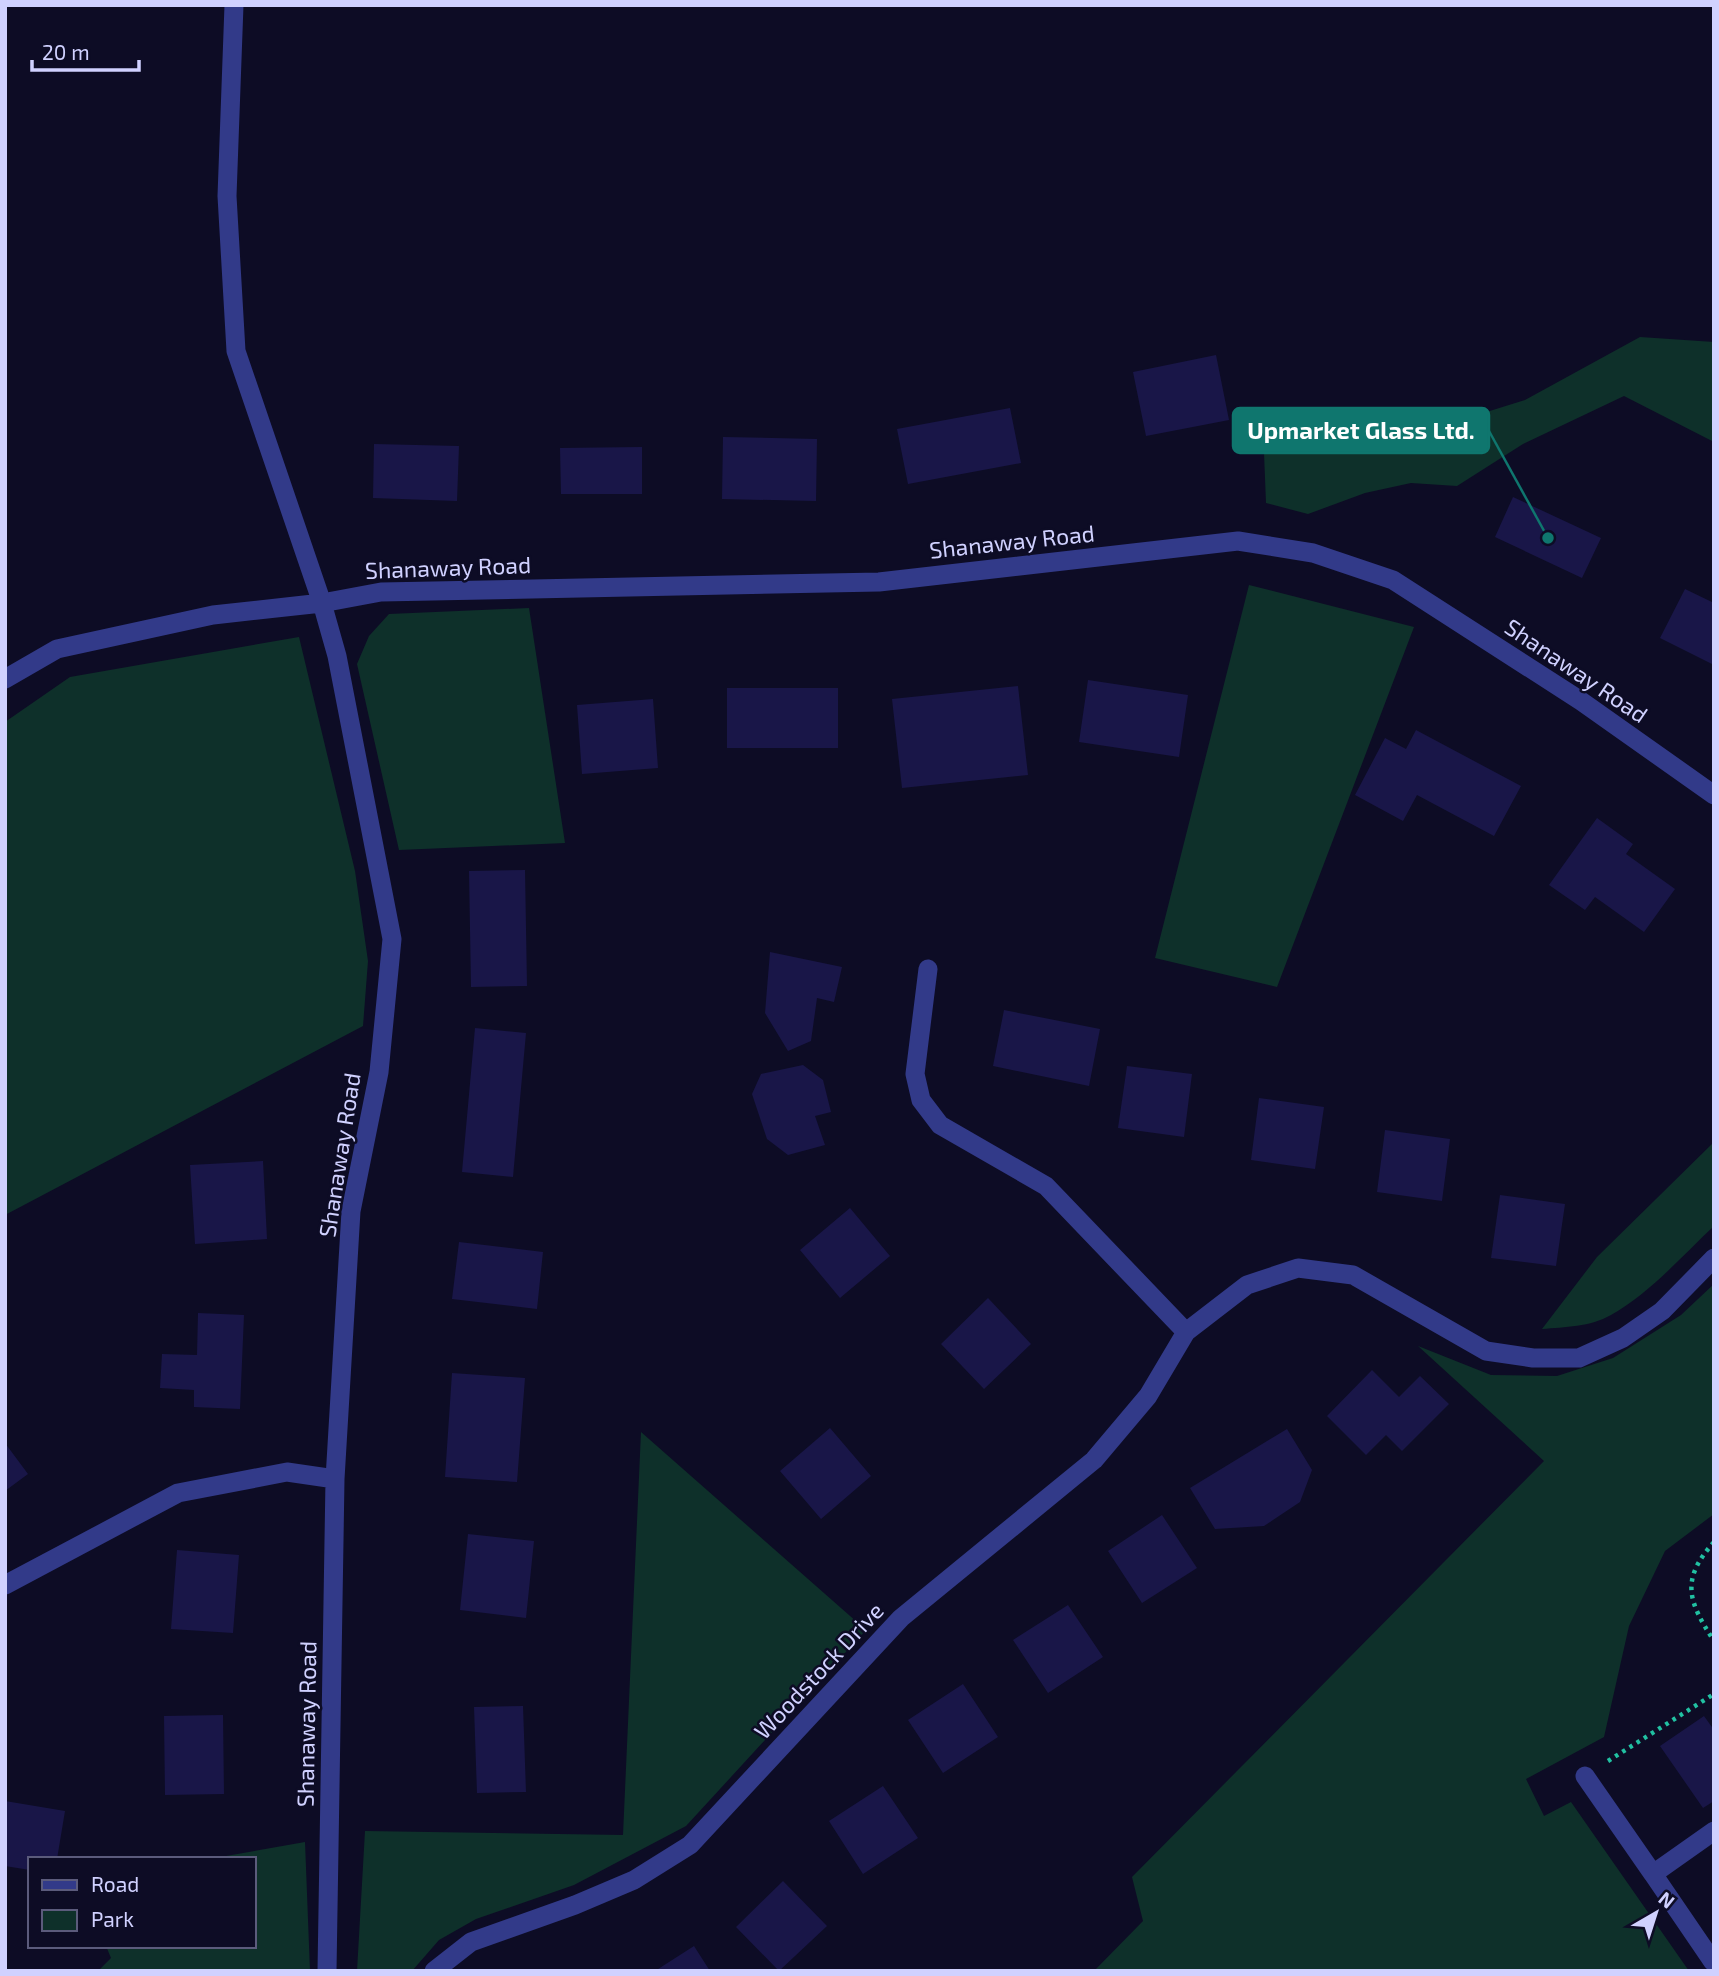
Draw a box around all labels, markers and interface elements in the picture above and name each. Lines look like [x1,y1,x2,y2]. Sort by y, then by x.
scale bar [32,28,138,72]
text: 20 m [42,39,90,64]
callout: Upmarket Glass Ltd. [1233,408,1489,453]
text: Upmarket Glass Ltd. [1247,415,1475,444]
street label: Shanaway Road [928,518,1096,564]
street label: Shanaway Road [364,550,531,584]
street label: Shanaway Road [1500,612,1653,728]
street label: Shanaway Road [312,1071,366,1239]
street label: Woodstock Drive [748,1596,889,1744]
street label: Shanaway Road [291,1641,321,1807]
legend [28,1857,256,1948]
text: Road [91,1871,139,1896]
north arrow [1621,1878,1691,1948]
text: N [1654,1886,1680,1913]
text: Park [91,1906,134,1931]

